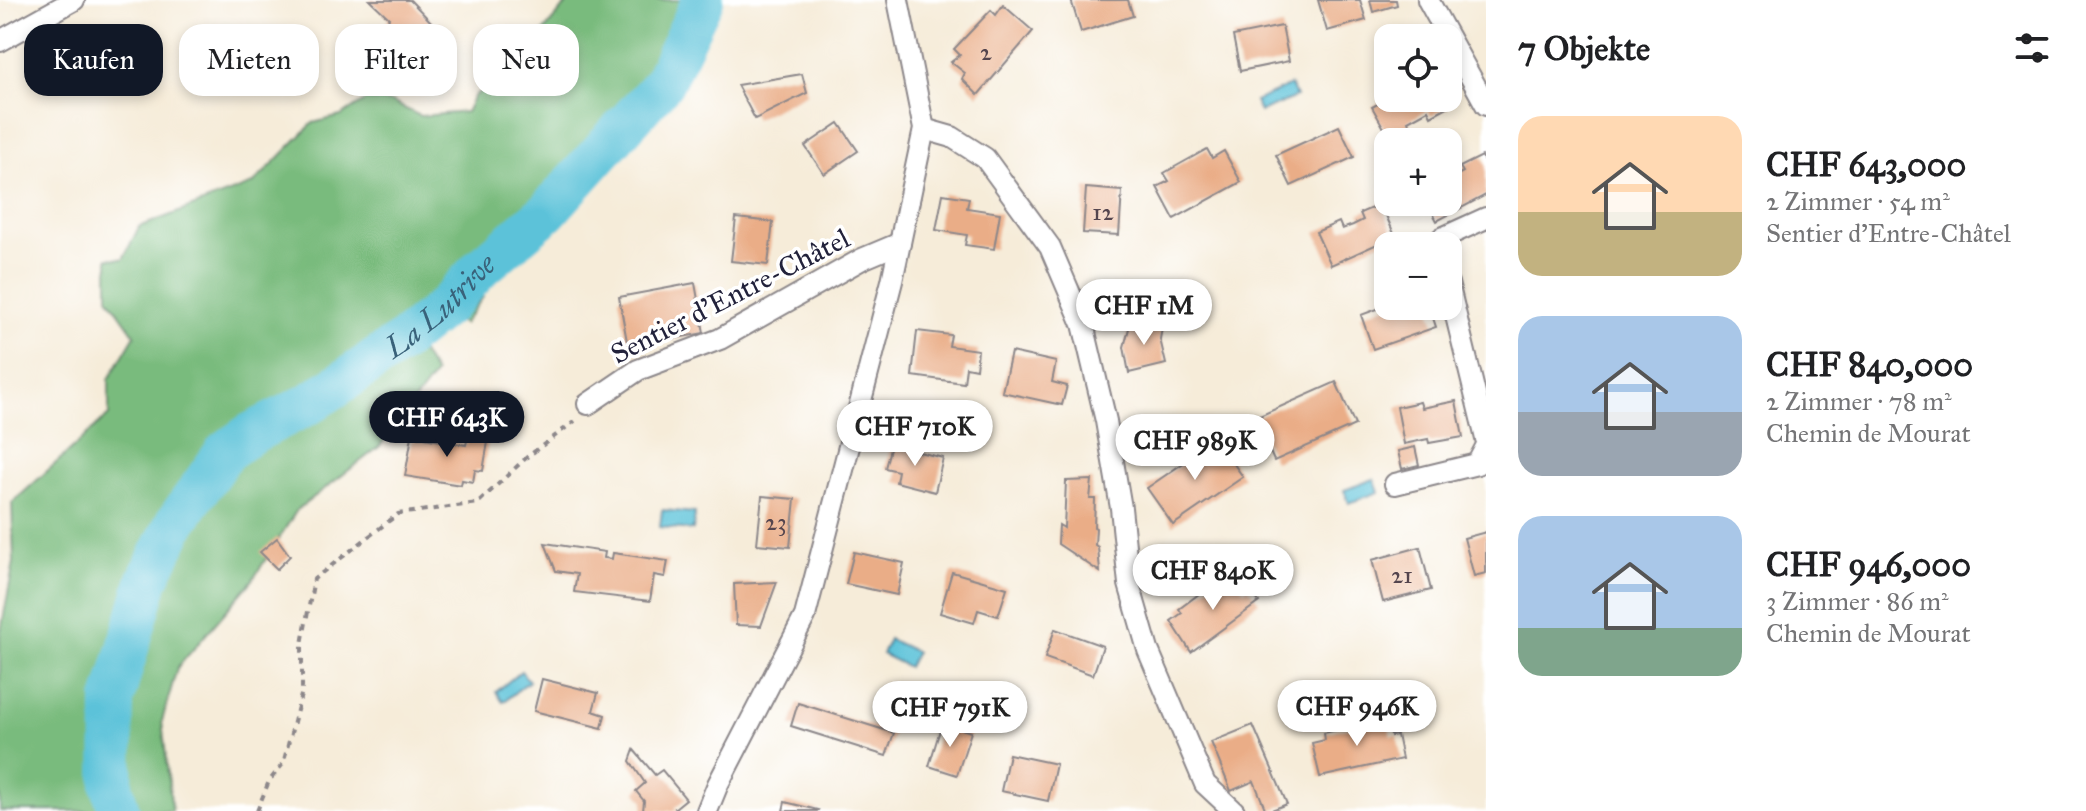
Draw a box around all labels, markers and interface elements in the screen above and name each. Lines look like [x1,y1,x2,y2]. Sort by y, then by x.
chip: Kaufen [24,24,163,96]
chip: Mieten [179,24,319,96]
chip: Filter [335,24,457,96]
chip: Neu [473,24,579,96]
map controls [1374,24,1462,320]
button: locate [1374,24,1462,112]
icon: filters [2010,26,2054,70]
text: 7 Objekte [1518,28,1650,69]
house number: 2 [980,37,992,67]
button: + [1374,128,1462,216]
text: CHF 643,000 [1766,144,1966,185]
icon: home [1582,148,1678,244]
text: 2 Zimmer · 54 m² [1766,185,1950,217]
house number: 12 [1092,197,1114,227]
text: Sentier d'Entre-Châtel [1766,217,2011,249]
street label: Sentier d'Entre-Châtel [605,220,856,371]
button: − [1374,232,1462,320]
water label: La Lutrive [376,246,503,367]
pin: CHF 1M [1079,279,1209,347]
text: CHF 1M [1094,289,1194,321]
text: CHF 840,000 [1766,344,1973,385]
icon: home [1582,348,1678,444]
text: 2 Zimmer · 78 m² [1766,385,1952,417]
pin: CHF 643K [364,391,530,459]
pin: CHF 710K [832,400,998,468]
text: CHF 643K [387,401,507,433]
text: CHF 710K [855,410,975,442]
pin: CHF 989K [1112,414,1278,482]
text: Chemin de Mourat [1766,417,1971,449]
text: CHF 989K [1133,424,1257,456]
house number: 23 [765,507,787,537]
pin: CHF 840K [1130,544,1296,612]
text: CHF 946,000 [1766,544,1971,585]
icon: home [1582,548,1678,644]
text: CHF 840K [1151,554,1275,586]
house number: 21 [1391,560,1413,590]
text: 3 Zimmer · 86 m² [1766,585,1949,617]
text: Chemin de Mourat [1766,617,1971,649]
pin: CHF 946K [1274,680,1440,748]
pin: CHF 791K [867,681,1033,749]
text: CHF 946K [1295,690,1419,722]
text: CHF 791K [890,691,1010,723]

